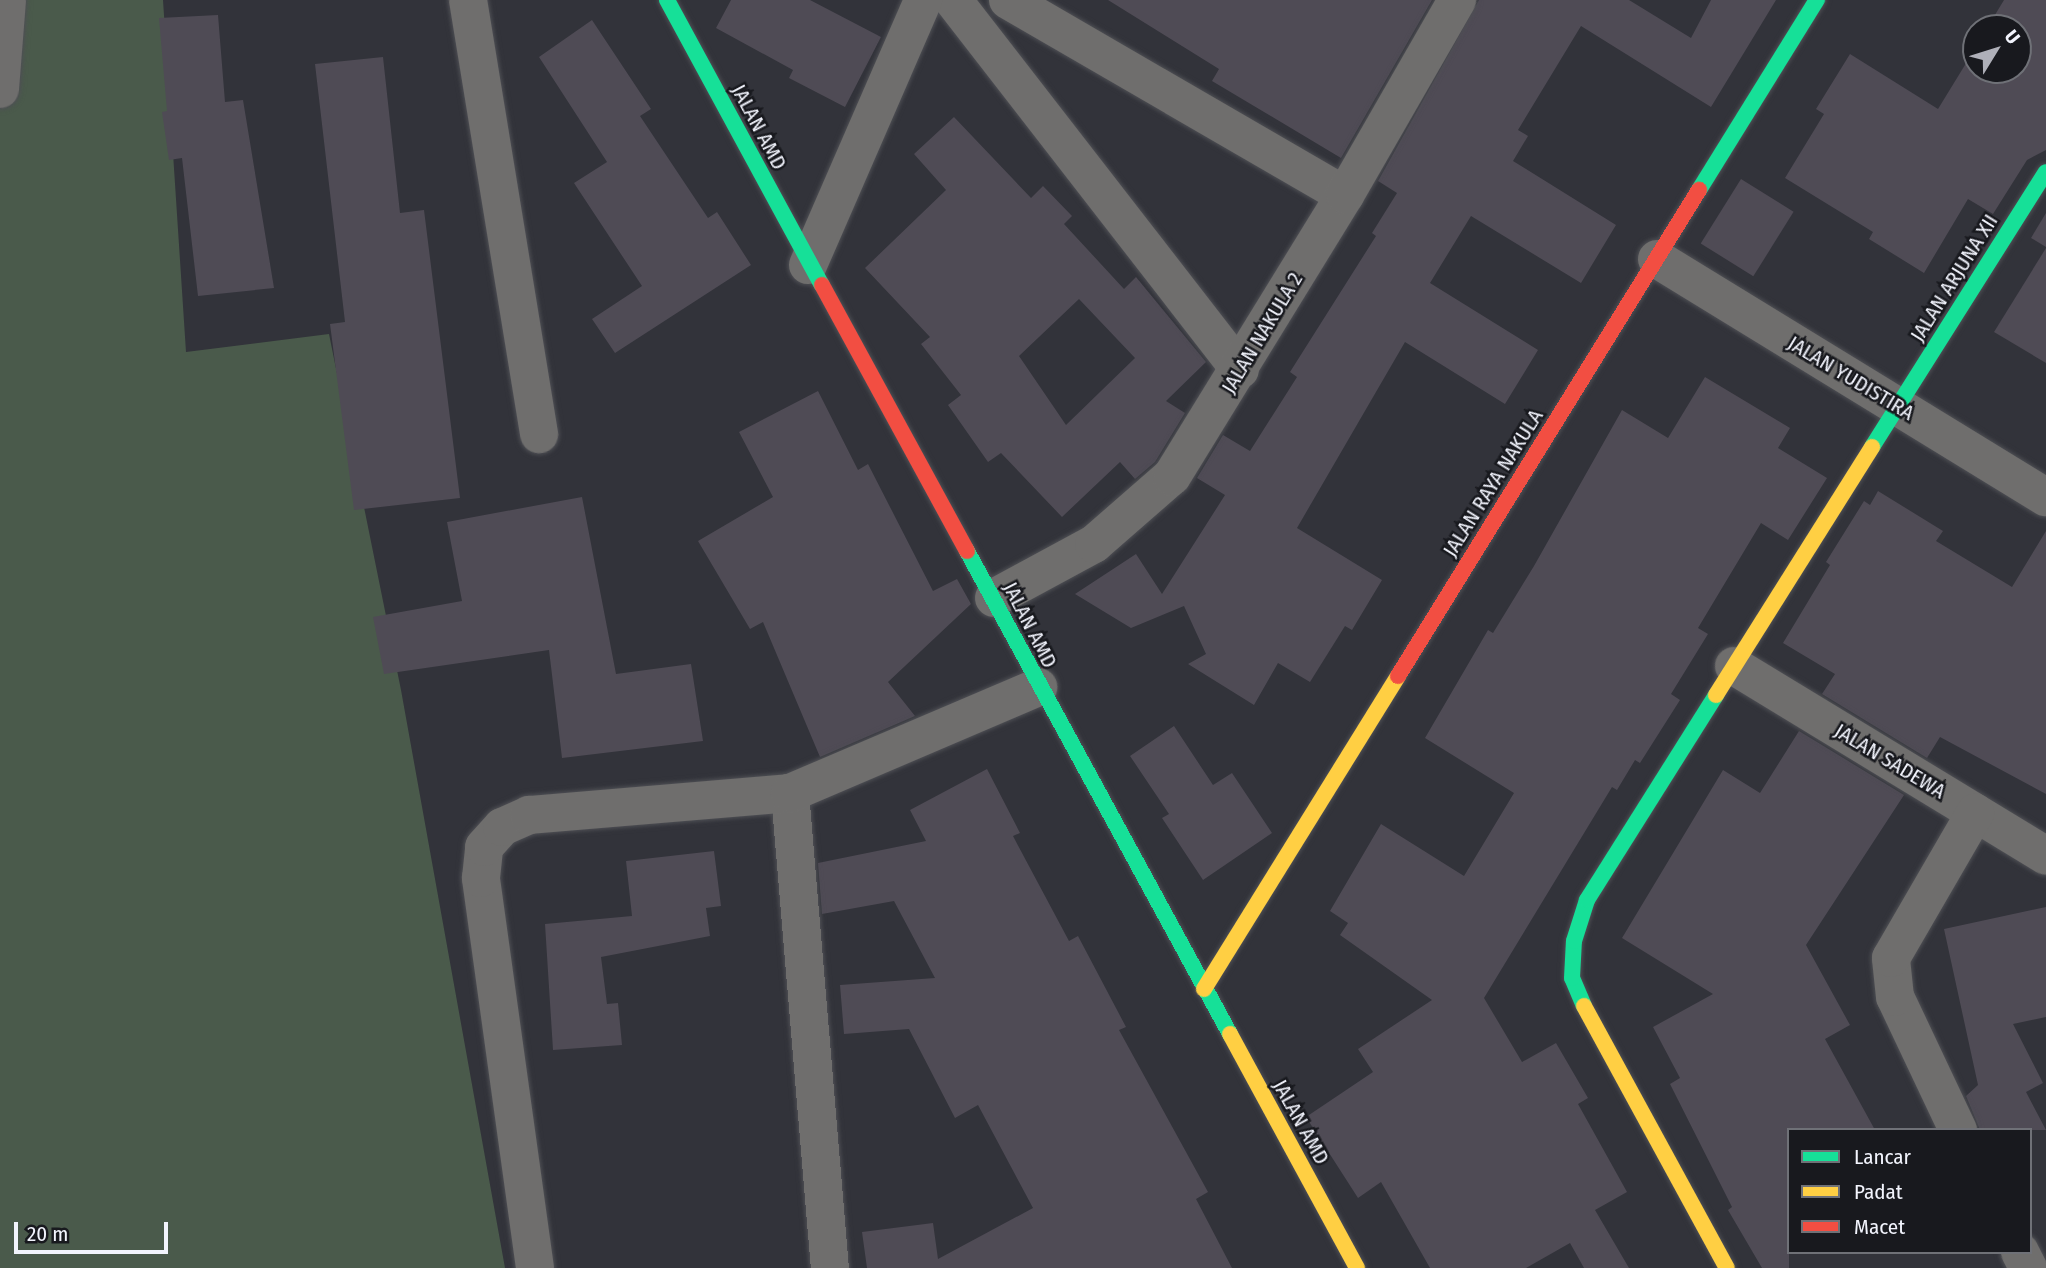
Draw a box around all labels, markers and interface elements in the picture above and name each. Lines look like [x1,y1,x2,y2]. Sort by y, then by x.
north arrow [1962,14,2032,84]
text: U [2000,26,2025,48]
street label: JALAN AMD [726,80,792,174]
street label: JALAN ARJUNA XII [1905,210,2003,346]
street label: JALAN NAKULA 2 [1216,268,1308,398]
street label: JALAN YUDISTIRA [1783,330,1919,426]
street label: JALAN RAYA NAKULA [1438,405,1548,561]
street label: JALAN AMD [998,578,1062,672]
street label: JALAN SADEWA [1830,718,1950,804]
street label: JALAN AMD [1267,1075,1335,1169]
legend [1787,1128,2032,1254]
text: Lancar [1854,1144,1911,1170]
text: Padat [1854,1179,1903,1205]
scale bar [18,1208,172,1252]
text: Macet [1854,1214,1905,1240]
text: 20 m [27,1221,68,1247]

